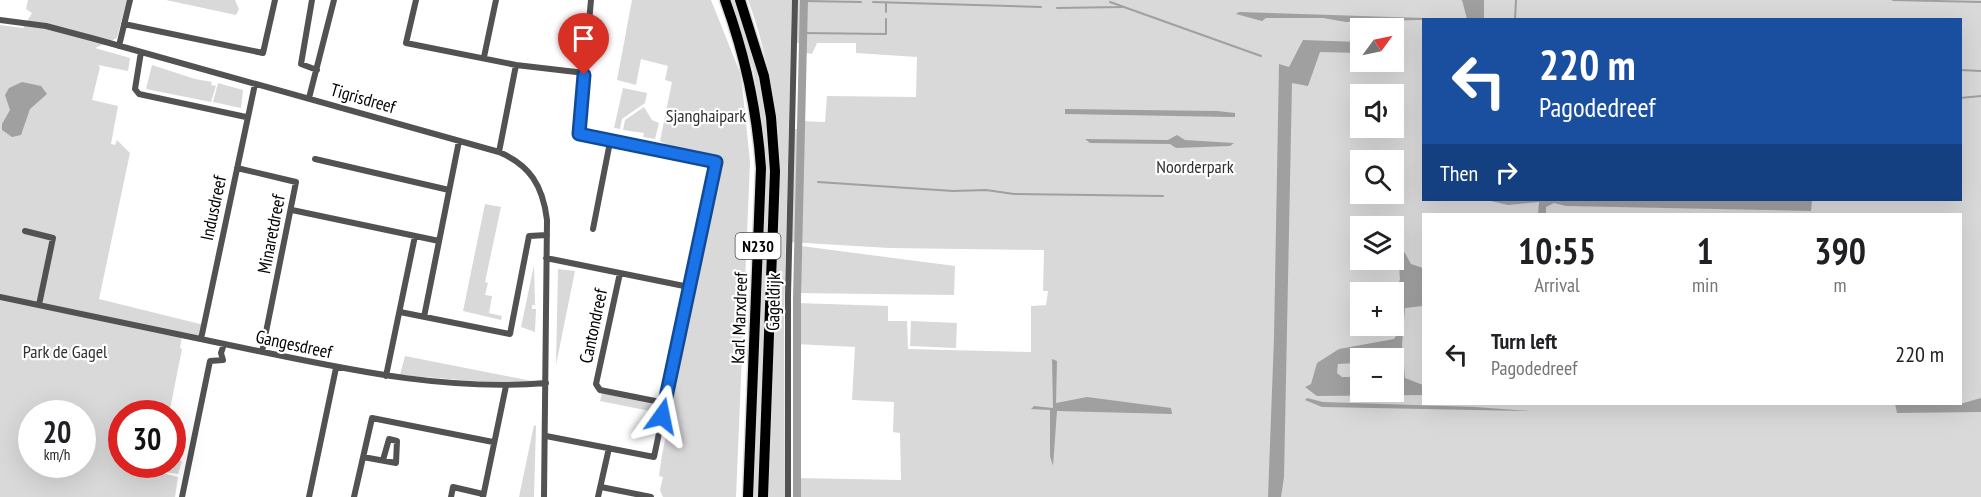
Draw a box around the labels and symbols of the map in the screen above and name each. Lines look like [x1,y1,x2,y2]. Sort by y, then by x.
pin [558,13,609,75]
north arrow [1350,18,1404,72]
street label: Tigrisdreef [328,78,400,119]
park label: Sjanghaipark [666,104,746,127]
park label: Noorderpark [1156,155,1234,178]
street label: Indusdreef [195,172,231,243]
street label: Minaretdreef [252,191,290,275]
road number: N230 [736,233,780,259]
street label: Karl Marxdreef [726,270,752,364]
street label: Gageldijk [761,273,785,331]
street label: Cantondreef [574,285,612,365]
street label: Gangesdreef [254,325,336,364]
park label: Park de Gagel [23,340,108,363]
position arrow [630,384,694,448]
speed limit sign: 30 [108,400,186,478]

